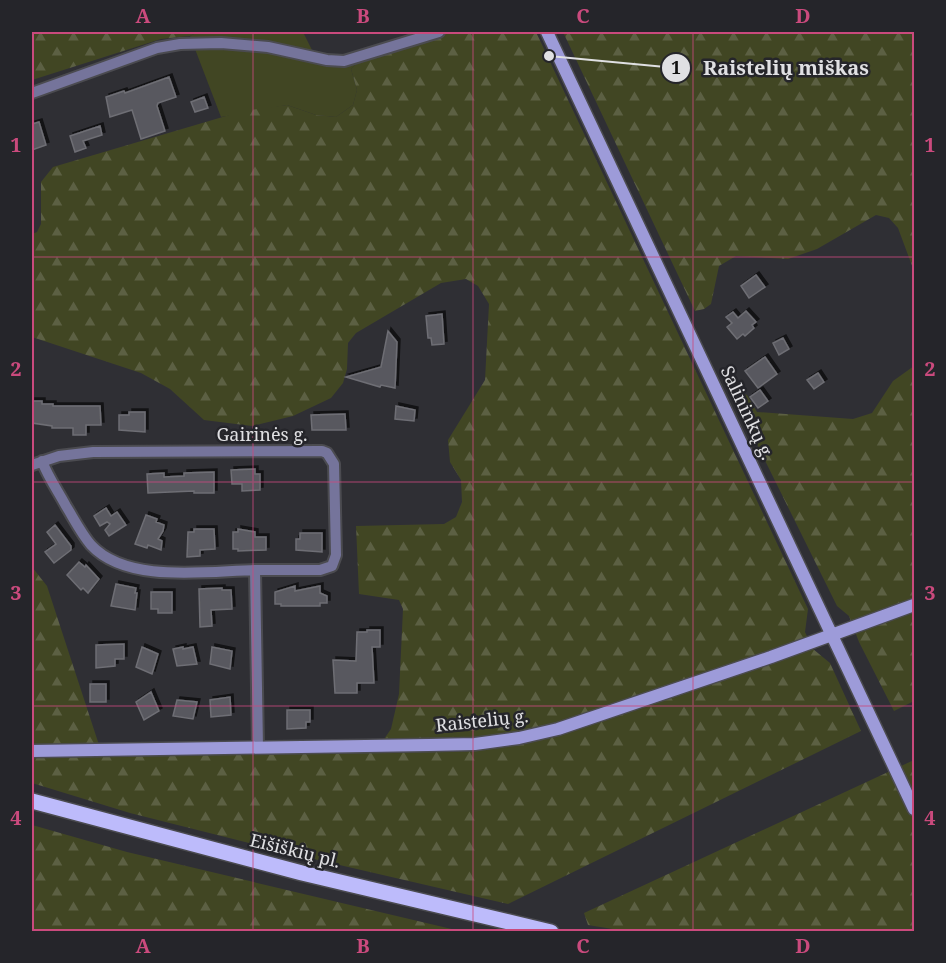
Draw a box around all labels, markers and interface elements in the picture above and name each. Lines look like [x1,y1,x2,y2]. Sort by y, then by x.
text: A [135,2,151,29]
text: B [356,2,370,29]
text: C [576,2,590,29]
text: D [795,2,811,29]
callout: Raistelių miškas [661,49,881,87]
text: Raistelių miškas [703,54,869,81]
text: 1 [671,55,681,79]
text: 1 [10,131,22,158]
text: 1 [924,131,936,158]
text: 2 [10,355,22,382]
text: 2 [924,355,936,382]
street label: Salininkų g. [716,362,780,463]
street label: Gairinės g. [216,422,308,446]
text: 3 [10,579,22,606]
text: 3 [924,579,936,606]
street label: Raistelių g. [434,703,530,737]
text: 4 [10,804,22,831]
text: 4 [924,804,936,831]
street label: Eišiškių pl. [247,827,343,873]
text: A [135,932,151,959]
text: B [356,932,370,959]
text: C [576,932,590,959]
text: D [795,932,811,959]

